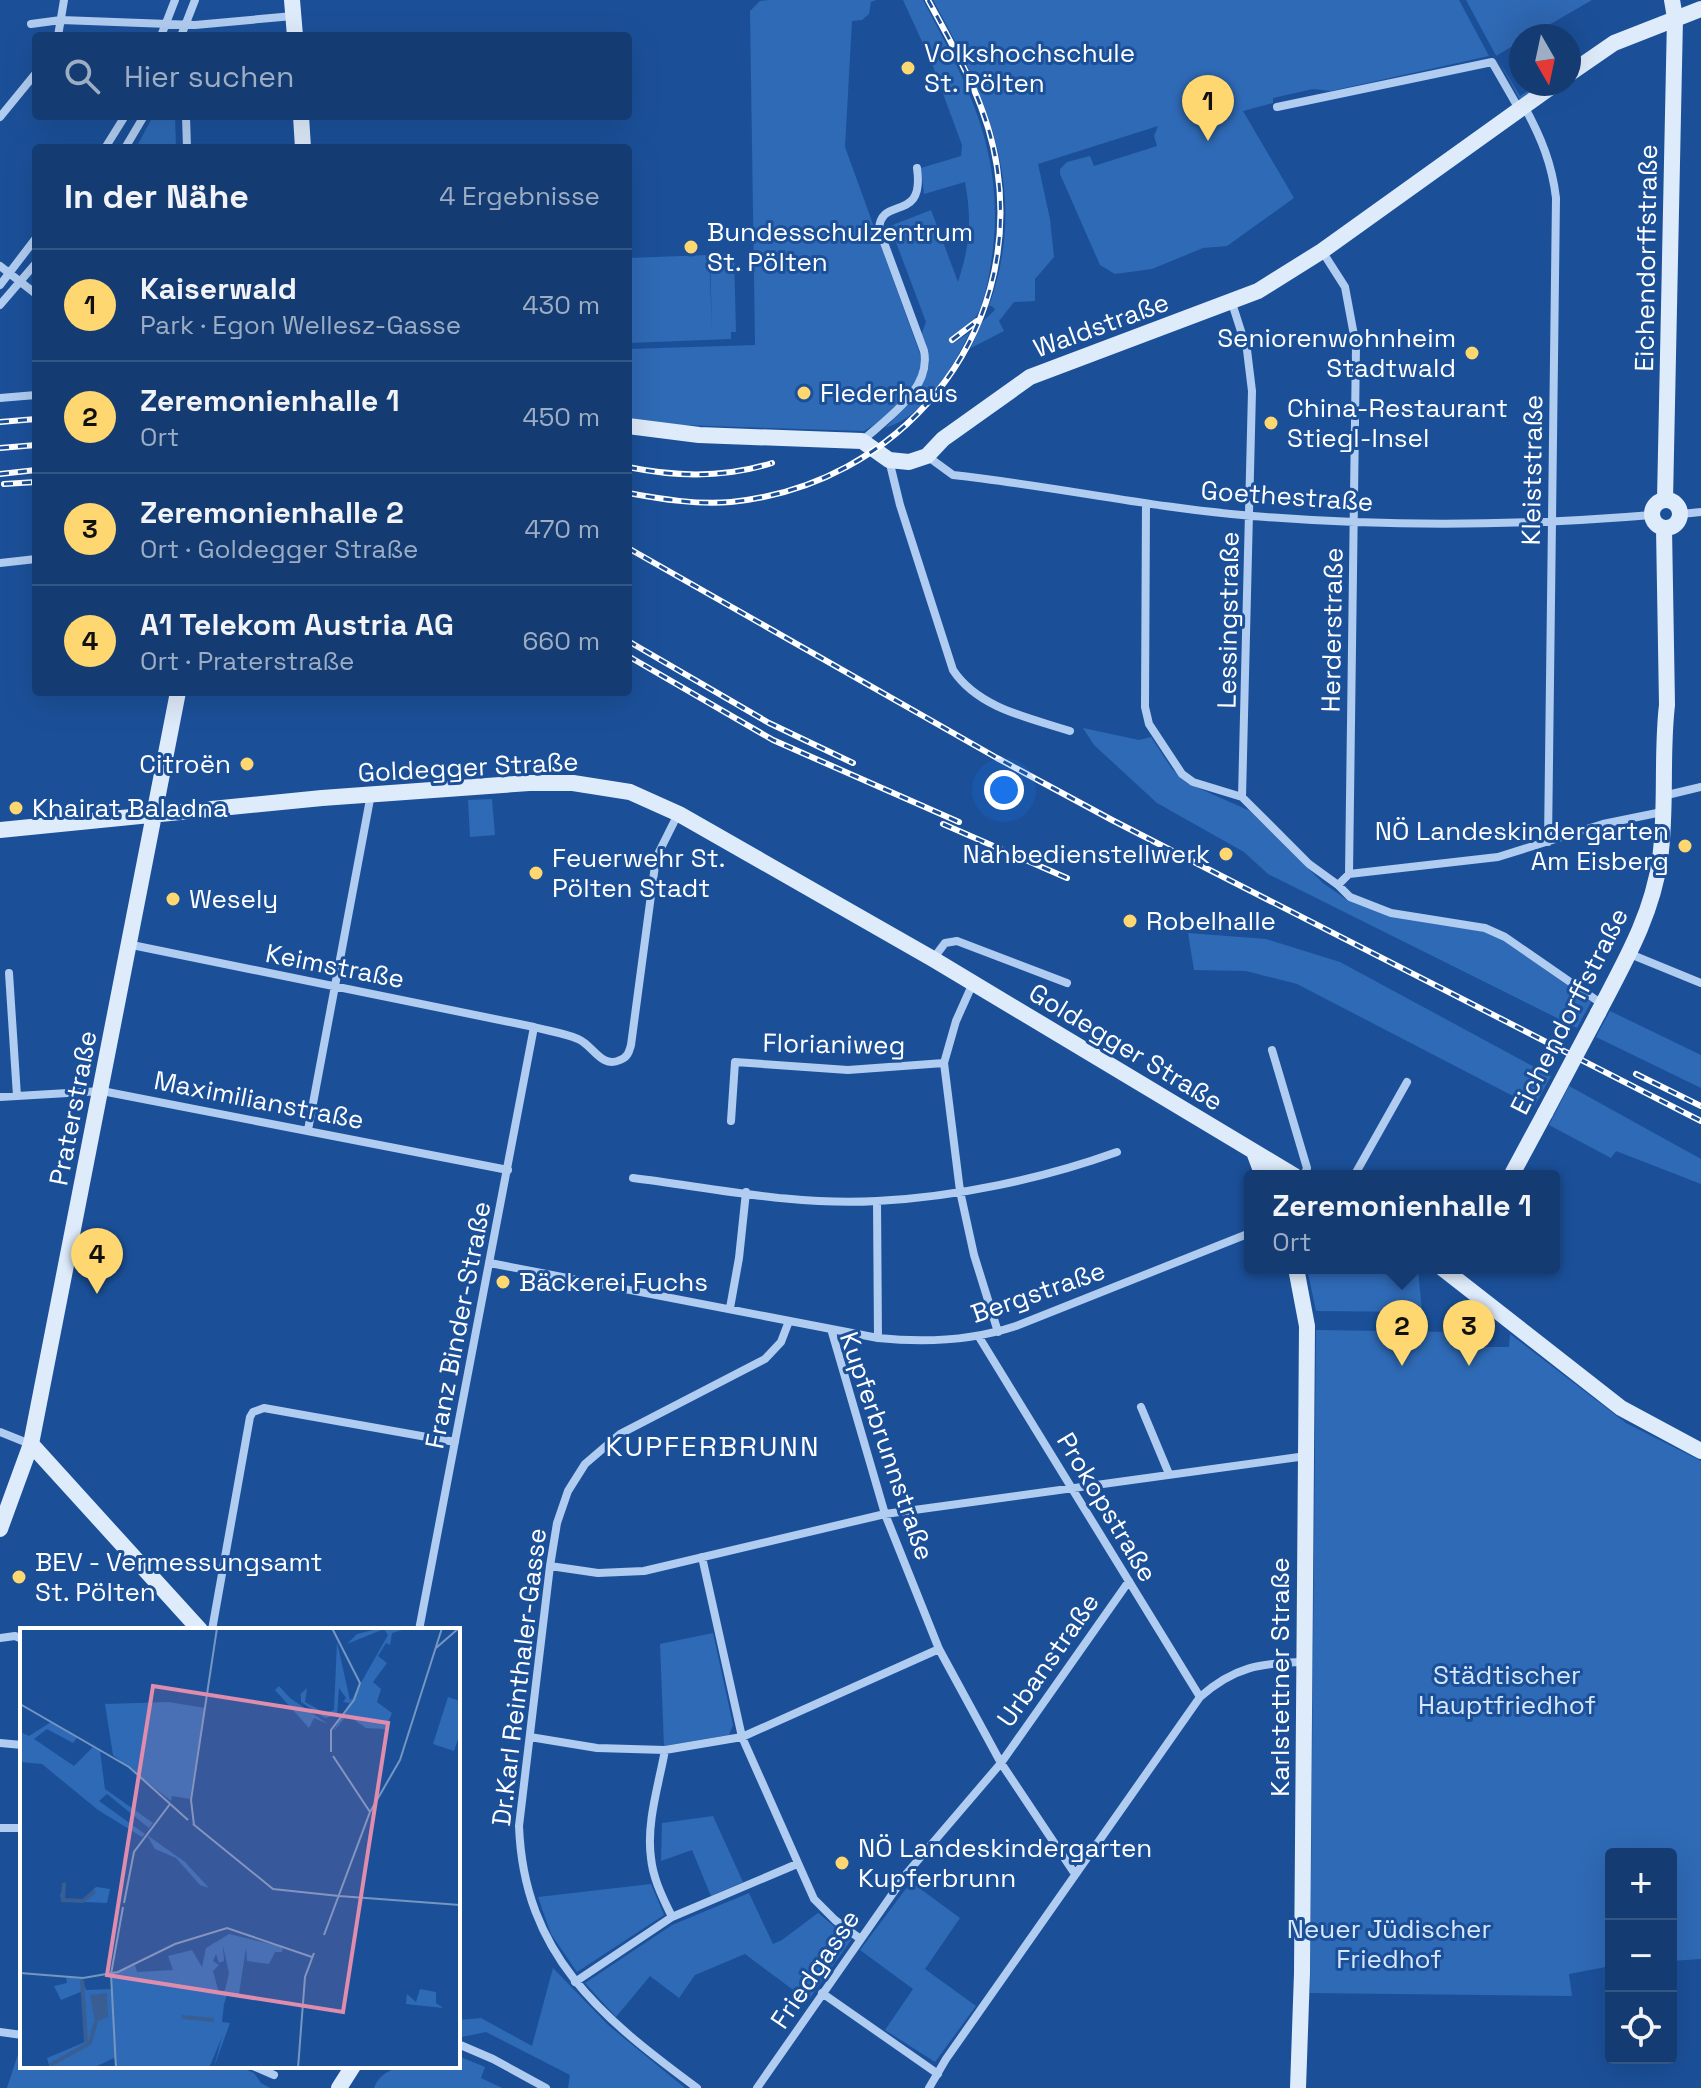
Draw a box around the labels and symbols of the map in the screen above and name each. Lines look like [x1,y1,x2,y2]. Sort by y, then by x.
north arrow [1509,24,1581,96]
place label: Volkshochschule St. Pölten [924,36,1135,100]
marker: Volkshochschule St. Pölten [899,59,917,77]
pin: 1 [1182,75,1234,141]
street label: Eichendorffstraße [1627,144,1665,372]
place label: Bundesschulzentrum St. Pölten [707,215,973,279]
marker: Bundesschulzentrum St. Pölten [682,238,700,256]
street label: Waldstraße [1028,285,1174,365]
place label: Seniorenwohnheim Stadtwald [1217,321,1456,385]
marker: Seniorenwohnheim Stadtwald [1463,344,1481,362]
place label: Flederhaus [820,376,958,410]
marker: Flederhaus [795,384,813,402]
place label: China-Restaurant Stiegl-Insel [1287,391,1508,455]
street label: Kleiststraße [1514,394,1550,546]
marker: China-Restaurant Stiegl-Insel [1262,414,1280,432]
street label: Goethestraße [1200,473,1374,519]
street label: Lessingstraße [1209,531,1247,709]
street label: Herderstraße [1314,547,1350,713]
street label: Goldegger Straße [357,744,579,790]
place label: Citroën [139,747,231,781]
marker: Citroën [238,755,256,773]
your location [984,770,1024,810]
place label: Khairat Baladna [32,791,228,825]
marker: Khairat Baladna [7,799,25,817]
place label: NÖ Landeskindergarten Am Eisberg [1375,814,1669,878]
place label: Nahbedienstellwerk [962,837,1210,871]
marker: NÖ Landeskindergarten Am Eisberg [1676,837,1694,855]
place label: Feuerwehr St. Pölten Stadt [552,841,725,905]
marker: Nahbedienstellwerk [1217,845,1235,863]
marker: Feuerwehr St. Pölten Stadt [527,864,545,882]
place label: Wesely [189,882,278,916]
marker: Wesely [164,890,182,908]
street label: Eichendorffstraße [1502,902,1636,1120]
place label: Robelhalle [1146,904,1276,938]
marker: Robelhalle [1121,912,1139,930]
street label: Keimstraße [263,936,407,996]
street label: Goldegger Straße [1023,976,1229,1118]
street label: Florianiweg [762,1026,906,1062]
street label: Praterstraße [41,1028,105,1188]
street label: Maximilianstraße [151,1063,367,1137]
street label: Franz Binder-Straße [417,1198,499,1452]
pin: 4 [71,1228,123,1294]
street label: Bergstraße [966,1253,1110,1331]
place label: Bäckerei Fuchs [519,1265,708,1299]
marker: Bäckerei Fuchs [494,1273,512,1291]
pin: 2 [1376,1300,1428,1366]
pin: 3 [1443,1300,1495,1366]
street label: Kupferbrunnstraße [832,1327,942,1565]
street label: Prokopstraße [1049,1426,1165,1588]
district label: KUPFERBRUNN [605,1428,821,1464]
street label: Dr.Karl Reinthaler-Gasse [484,1526,554,1828]
place label: BEV - Vermessungsamt St. Pölten [35,1545,322,1609]
street label: Karlstettner Straße [1263,1557,1297,1797]
marker: BEV - Vermessungsamt St. Pölten [10,1568,28,1586]
street label: Urbanstraße [989,1586,1107,1734]
inset map [20,1628,460,2068]
park label: Städtischer Hauptfriedhof [1418,1658,1596,1722]
place label: NÖ Landeskindergarten Kupferbrunn [858,1831,1152,1895]
marker: NÖ Landeskindergarten Kupferbrunn [833,1854,851,1872]
street label: Friedgasse [763,1903,867,2035]
park label: Neuer Jüdischer Friedhof [1287,1912,1491,1976]

